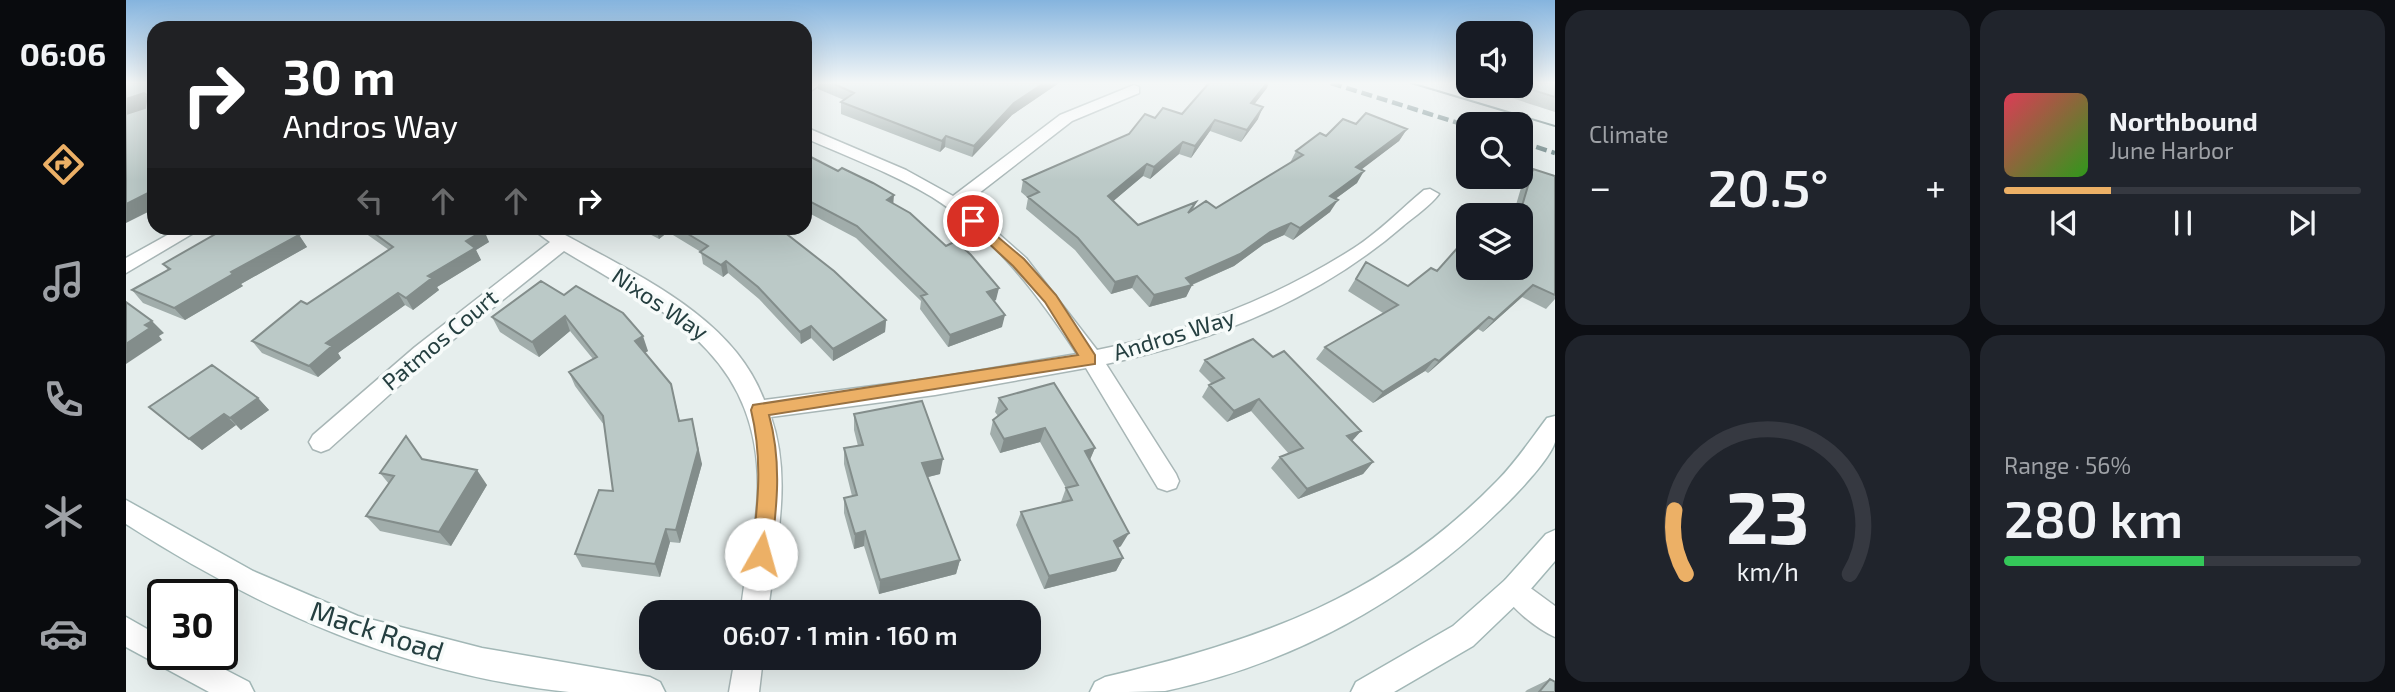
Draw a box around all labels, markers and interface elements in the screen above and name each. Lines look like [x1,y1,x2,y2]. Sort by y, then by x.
map controls [1456,21,1533,280]
button: sound [1456,21,1533,98]
text: 06:06 [20,34,106,72]
text: 30 m [283,46,395,105]
icon: right [168,49,259,140]
text: Northbound [2109,105,2258,136]
text: Andros Way [283,106,458,144]
button: search [1456,112,1533,189]
text: Climate [1589,120,1669,148]
text: June Harbor [2109,136,2233,164]
icon: directions [39,140,88,189]
text: 20.5° [1708,155,1829,217]
text: − [1589,163,1611,209]
text: + [1925,163,1946,209]
icon: left [351,182,389,220]
icon: ahead [424,182,462,220]
icon: ahead [497,182,535,220]
icon: right [570,182,608,220]
pin [943,191,1003,251]
icon: arrive [954,202,992,240]
button: layers [1456,203,1533,280]
icon: previous [2045,204,2083,242]
icon: pause [2164,204,2202,242]
icon: next [2283,204,2321,242]
icon: music [39,257,88,306]
street label: Nixos Way [607,261,714,345]
street label: Patmos Court [376,283,503,396]
street label: Andros Way [1110,302,1238,366]
icon: phone [39,375,88,424]
text: Range · 56% [2004,451,2131,479]
text: 23 [1726,472,1809,560]
text: 280 km [2004,486,2183,548]
icon: climate [39,492,88,541]
position arrow [724,517,798,591]
text: km/h [1736,556,1799,586]
speed limit sign: 30 [147,579,238,670]
street label: Mack Road [306,593,448,668]
icon: car [39,609,88,658]
text: 06:07 · 1 min · 160 m [722,619,958,650]

